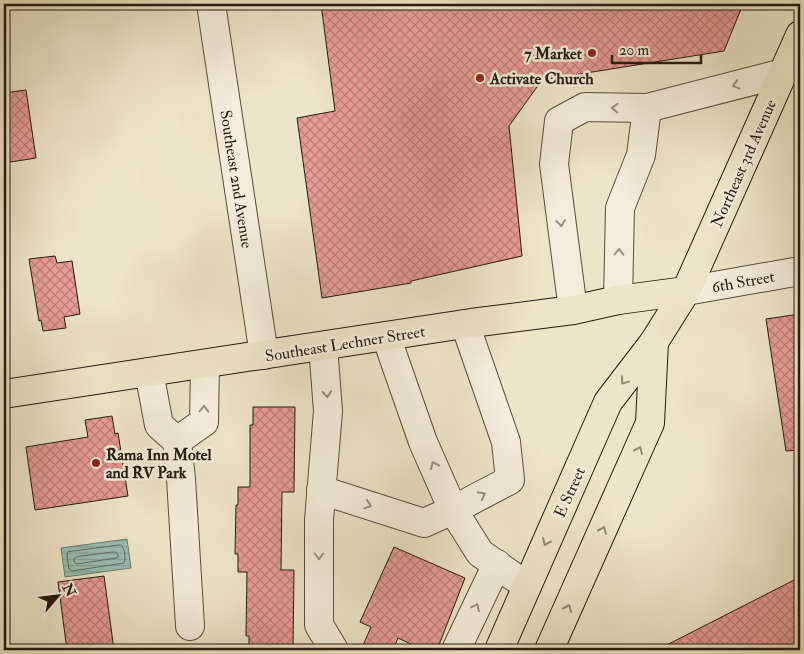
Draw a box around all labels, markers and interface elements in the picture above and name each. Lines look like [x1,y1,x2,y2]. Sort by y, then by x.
scale bar [612,32,700,64]
text: 20 m [619,41,649,60]
place label: 7 Market [524,44,583,64]
marker: 7 Market [586,47,598,59]
place label: Activate Church [489,69,594,89]
marker: Activate Church [474,72,486,84]
one-way arrow [733,80,741,90]
street label: Northeast 3rd Avenue [707,96,781,231]
one-way arrow [610,102,618,113]
street label: Southeast 2nd Avenue [215,109,257,250]
one-way arrow [555,219,566,227]
one-way arrow [614,247,624,255]
street label: 6th Street [710,267,776,297]
street label: Southeast Lechner Street [264,321,427,367]
one-way arrow [622,375,630,384]
one-way arrow [321,391,332,399]
one-way arrow [199,405,209,412]
place label: Rama Inn Motel and RV Park [106,445,212,483]
one-way arrow [632,446,643,455]
marker: Rama Inn Motel and RV Park [90,457,102,469]
one-way arrow [429,461,440,470]
street label: E Street [550,464,590,521]
one-way arrow [476,491,485,501]
one-way arrow [363,499,371,509]
one-way arrow [597,526,607,535]
one-way arrow [542,537,553,546]
one-way arrow [314,553,324,561]
north arrow [32,572,82,622]
text: N [58,580,80,600]
one-way arrow [470,603,481,612]
one-way arrow [562,604,573,613]

